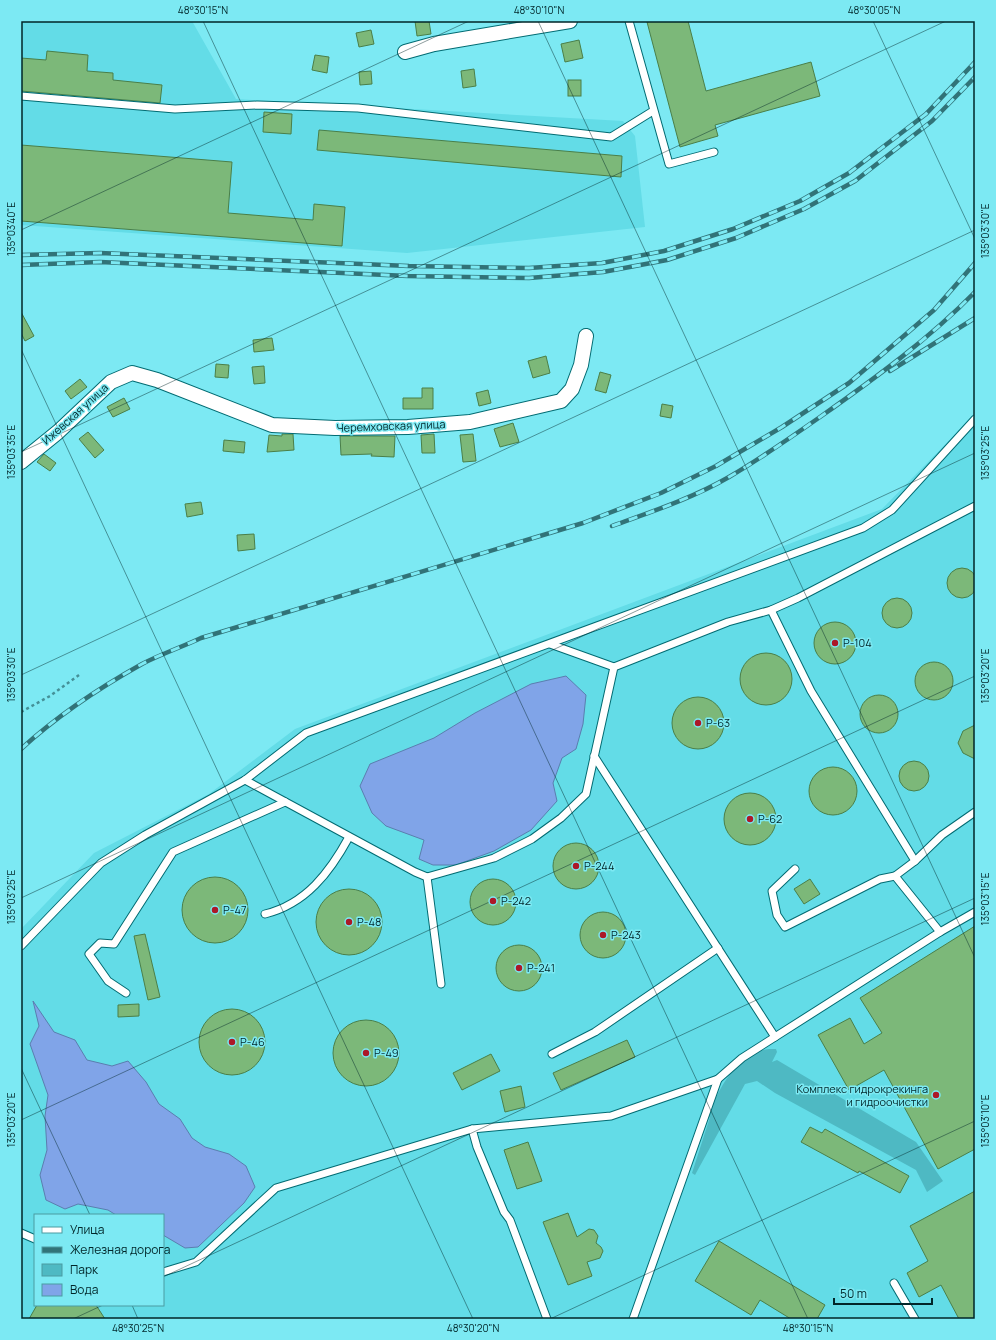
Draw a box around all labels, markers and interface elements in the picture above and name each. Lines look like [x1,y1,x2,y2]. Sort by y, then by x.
text: 48°30'15"N [178,3,228,17]
text: 48°30'10"N [514,3,565,17]
text: 48°30'05"N [848,3,900,17]
text: 135°03'40"E [4,202,18,256]
text: 135°03'30"E [978,203,992,258]
street label: Ижевская улица [38,380,111,447]
street label: Черемховская улица [336,416,446,435]
text: 135°03'35"E [4,425,18,479]
text: 135°03'25"E [978,425,992,480]
place label: Р-104 [843,635,872,650]
marker: Р-104 [830,638,840,648]
text: 135°03'30"E [4,647,18,702]
text: 135°03'20"E [978,648,992,703]
place label: Р-63 [706,715,730,730]
marker: Р-63 [693,718,703,728]
place label: Р-62 [758,811,782,826]
marker: Р-62 [745,814,755,824]
place label: Р-244 [584,858,614,873]
marker: Р-244 [571,861,581,871]
text: 135°03'25"E [4,869,18,924]
text: 135°03'15"E [978,872,992,925]
place label: Р-242 [501,893,531,908]
marker: Р-242 [488,896,498,906]
place label: Р-47 [223,902,246,917]
marker: Р-47 [210,905,220,915]
place label: Р-48 [357,914,381,929]
marker: Р-48 [344,917,354,927]
place label: Р-243 [611,927,641,942]
marker: Р-243 [598,930,608,940]
place label: Р-241 [527,960,555,975]
marker: Р-241 [514,963,524,973]
place label: Р-46 [240,1034,265,1049]
marker: Р-46 [227,1037,237,1047]
place label: Р-49 [374,1045,399,1060]
marker: Р-49 [361,1048,371,1058]
place label: Комплекс гидрокрекинга и гидроочистки [797,1081,928,1109]
marker: Комплекс гидрокрекинга и гидроочистки [931,1090,941,1100]
text: 135°03'20"E [4,1092,18,1147]
text: 135°03'10"E [978,1094,992,1148]
legend [34,1214,164,1306]
text: Улица [70,1221,104,1238]
text: Железная дорога [70,1241,170,1258]
text: Парк [70,1261,99,1278]
scale bar [834,1280,932,1306]
text: Вода [70,1281,98,1298]
text: 50 m [840,1285,867,1302]
text: 48°30'25"N [112,1321,164,1335]
text: 48°30'20"N [447,1321,499,1335]
text: 48°30'15"N [783,1321,833,1335]

